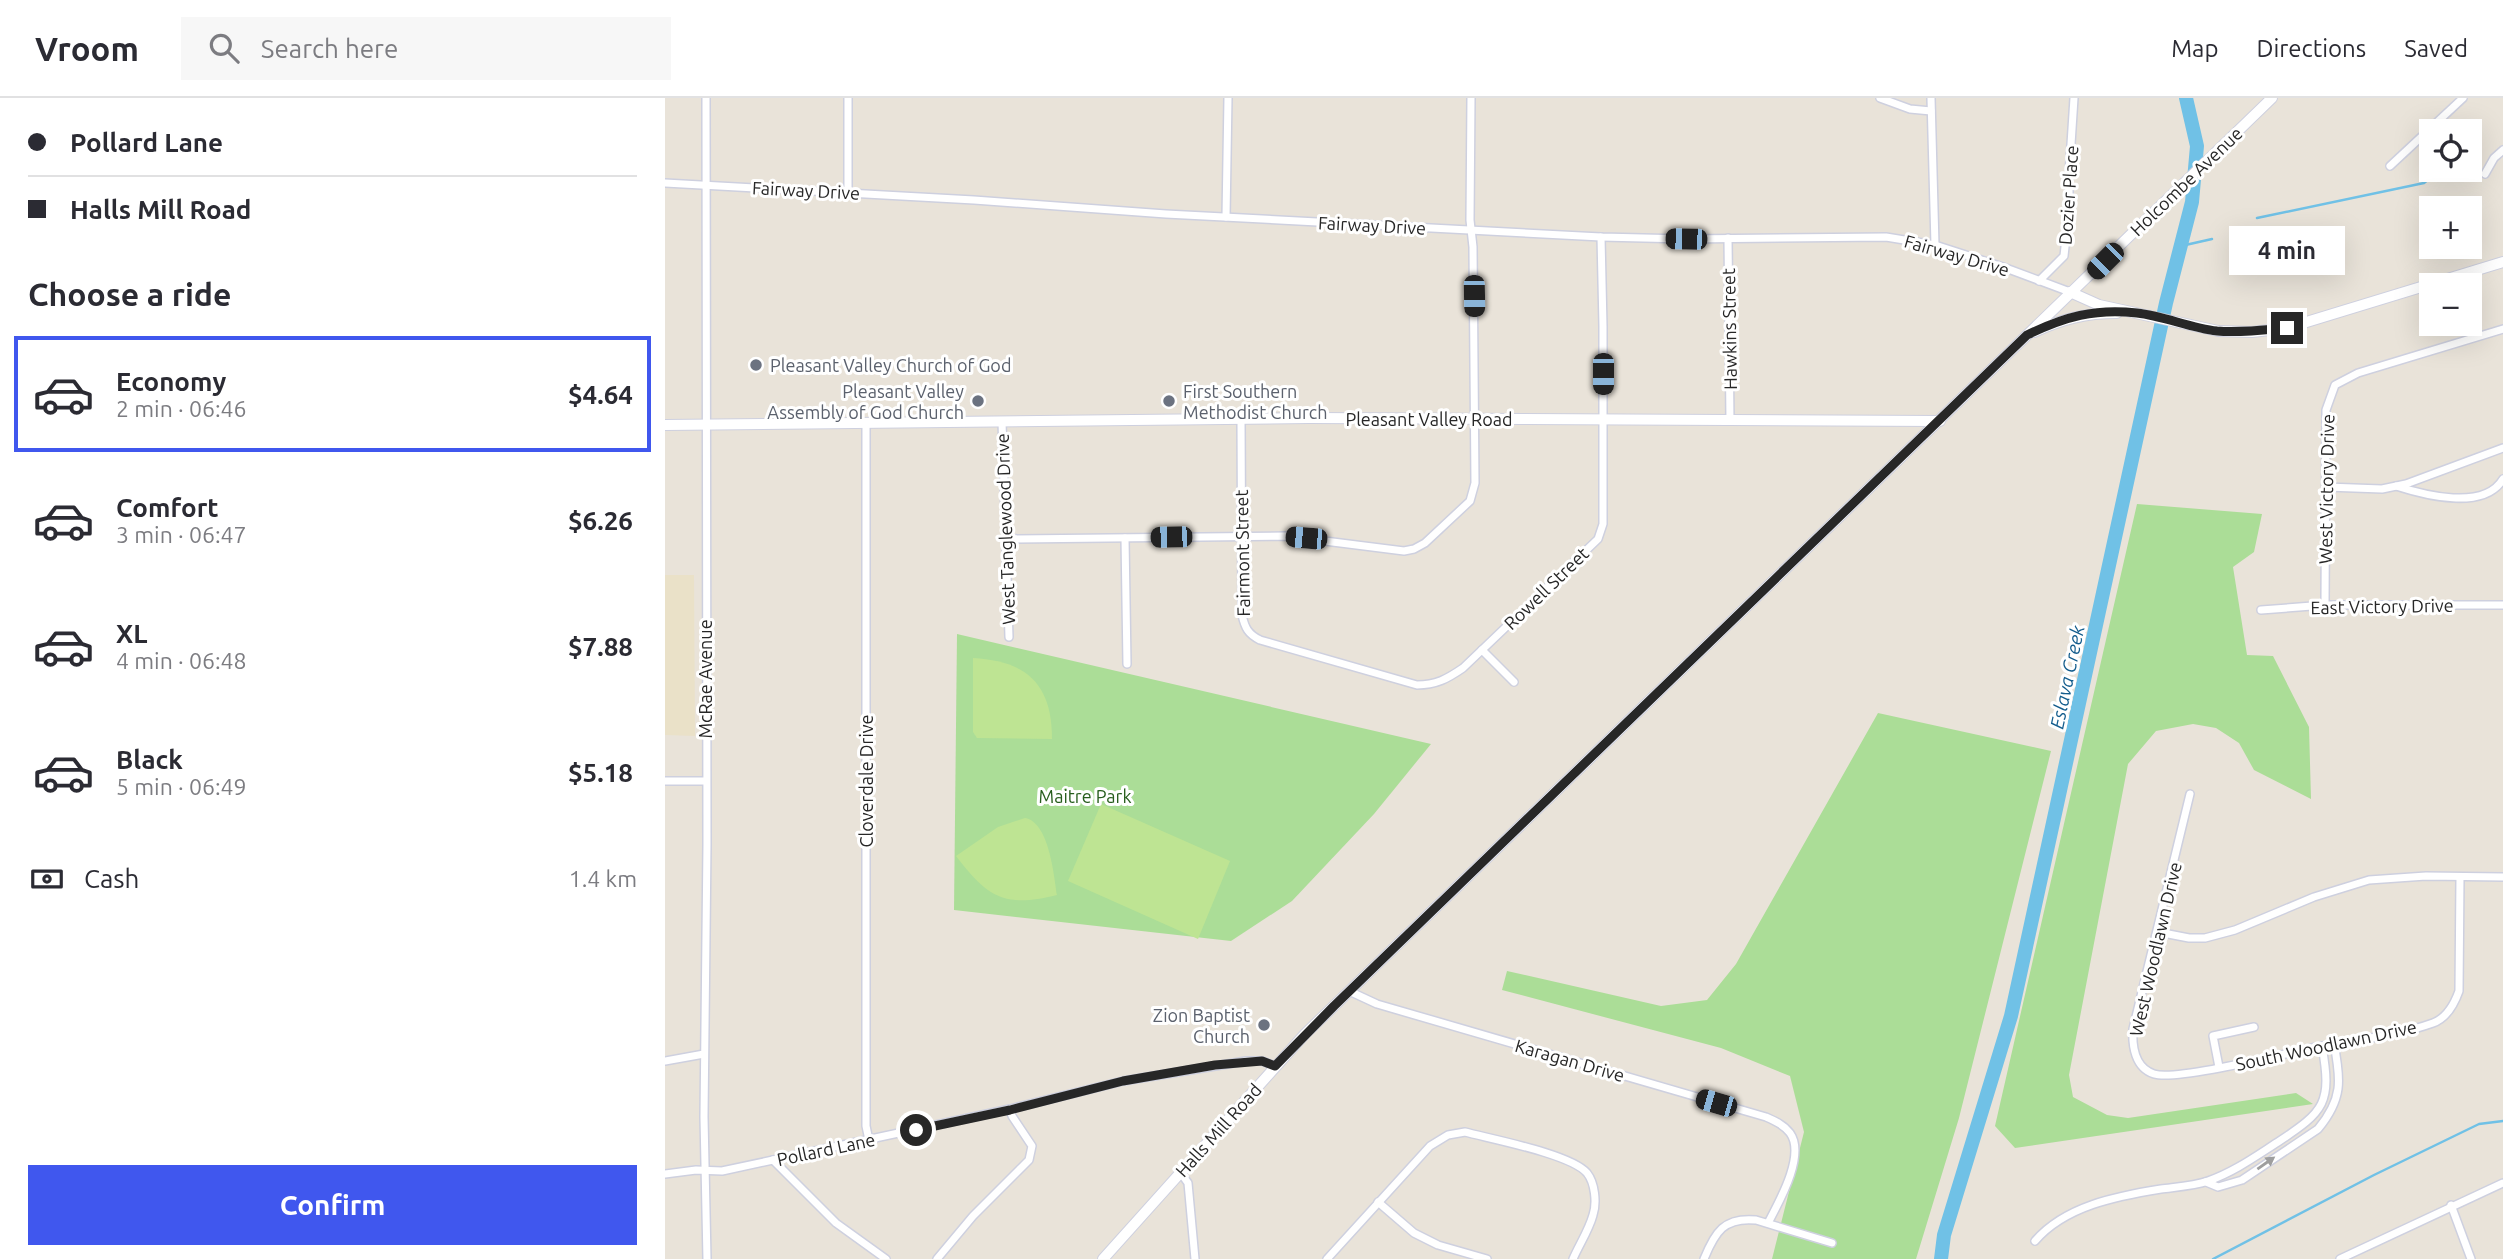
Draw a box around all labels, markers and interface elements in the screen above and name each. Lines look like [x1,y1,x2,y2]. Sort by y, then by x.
search box [181,17,671,80]
icon: search [205,29,243,67]
text: Vroom [35,30,139,67]
text: Search here [261,34,398,63]
text: Map [2171,35,2218,62]
text: Directions [2256,35,2366,62]
text: Saved [2404,35,2468,62]
map controls [2419,119,2482,336]
button: locate [2419,119,2482,182]
street label: Holcombe Avenue [2126,123,2246,239]
text: Pollard Lane [70,128,223,157]
street label: Dozier Place [2055,145,2081,245]
street label: Fairway Drive [751,177,861,203]
text: Halls Mill Road [70,195,251,224]
button: + [2419,196,2482,259]
street label: Fairway Drive [1317,212,1427,238]
callout: 4 min [2229,226,2345,275]
car [1665,228,1708,250]
street label: Fairway Drive [1902,230,2012,280]
text: 4 min [2258,238,2316,263]
car [2083,239,2128,283]
street label: Hawkins Street [1718,268,1740,390]
button: − [2419,273,2482,336]
car [1464,275,1485,317]
text: Choose a ride [28,276,231,312]
route end [2271,312,2303,344]
car [1593,353,1614,395]
place label: Pleasant Valley Church of God [770,355,1011,375]
marker: Pleasant Valley Church of God [748,357,764,373]
icon: car [32,363,95,426]
text: Economy [116,367,226,396]
text: $4.64 [568,380,633,409]
place label: Pleasant Valley Assembly of God Church [767,381,964,422]
place label: First Southern Methodist Church [1183,381,1327,422]
marker: Pleasant Valley Assembly of God Church [970,393,986,409]
marker: First Southern Methodist Church [1161,393,1177,409]
text: 2 min · 06:46 [116,396,247,421]
street label: Pleasant Valley Road [1345,409,1513,429]
street label: West Victory Drive [2315,414,2337,564]
street label: West Tanglewood Drive [992,433,1018,625]
icon: car [32,489,95,552]
street label: Fairmont Street [1231,489,1253,617]
text: Comfort [116,493,219,522]
text: $6.26 [568,506,633,535]
text: 3 min · 06:47 [116,522,247,547]
car [1150,526,1193,548]
car [1285,526,1328,550]
street label: Rowell Street [1500,543,1592,633]
street label: East Victory Drive [2310,595,2454,617]
icon: car [32,615,95,678]
text: XL [116,619,147,648]
street label: McRae Avenue [695,619,715,739]
water label: Eslava Creek [2045,623,2089,731]
text: $7.88 [568,632,633,661]
text: 4 min · 06:48 [116,648,247,673]
street label: Cloverdale Drive [856,715,876,847]
icon: car [32,741,95,804]
text: Black [116,745,183,774]
text: $5.18 [568,758,633,787]
text: 5 min · 06:49 [116,774,247,799]
park label: Maitre Park [1039,786,1131,806]
icon: cash [28,860,66,898]
street label: West Woodlawn Drive [2125,860,2185,1038]
text: Cash [84,864,139,893]
text: 1.4 km [569,866,637,891]
place label: Zion Baptist Church [1153,1005,1250,1046]
street label: South Woodlawn Drive [2234,1016,2418,1074]
marker: Zion Baptist Church [1256,1017,1272,1033]
street label: Karagan Drive [1513,1035,1627,1085]
street label: Halls Mill Road [1171,1079,1265,1181]
car [1693,1087,1740,1119]
route start [900,1114,932,1146]
street label: Pollard Lane [775,1129,877,1169]
one-way arrow [2257,1156,2275,1170]
button: Confirm [28,1165,637,1245]

